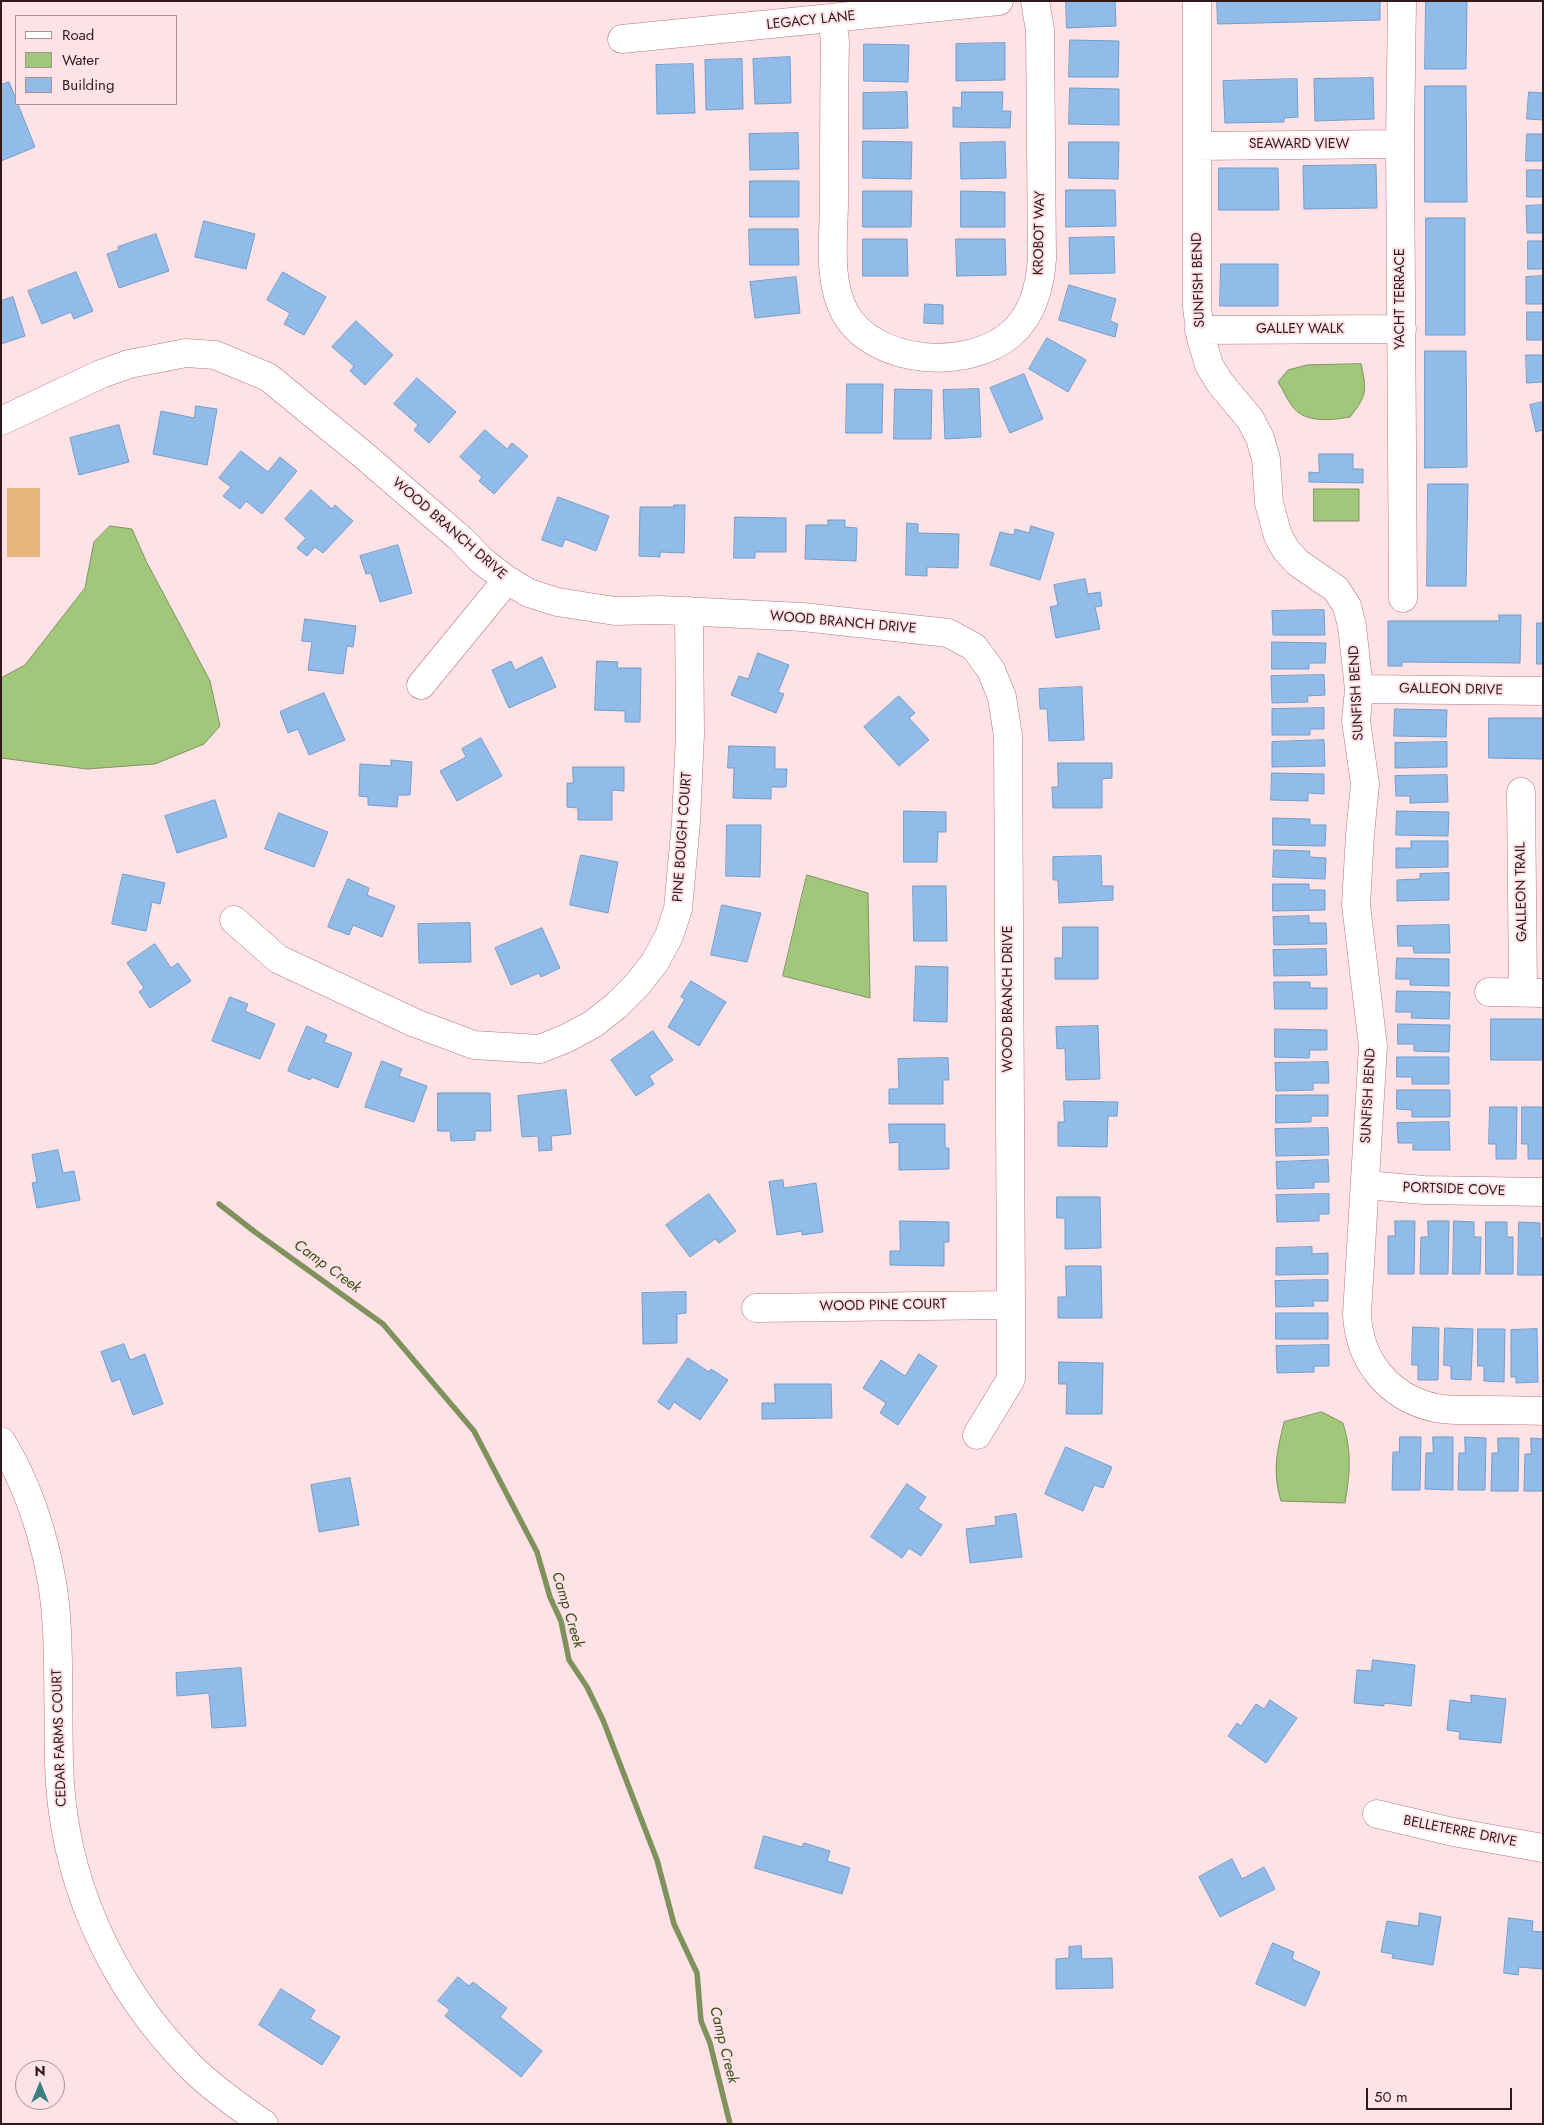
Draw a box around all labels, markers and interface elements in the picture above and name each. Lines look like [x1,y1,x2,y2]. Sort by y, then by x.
street label: LEGACY LANE [766,8,856,34]
legend [15,15,178,105]
text: Road [62,24,94,46]
text: Water [62,49,99,71]
text: Building [62,74,114,96]
street label: SEAWARD VIEW [1249,137,1349,153]
street label: KROBOT WAY [1031,191,1049,275]
street label: SUNFISH BEND [1189,232,1209,328]
street label: YACHT TERRACE [1393,248,1409,350]
street label: GALLEY WALK [1256,322,1344,338]
street label: WOOD BRANCH DRIVE [388,475,510,583]
street label: WOOD BRANCH DRIVE [769,608,917,638]
street label: SUNFISH BEND [1346,645,1368,741]
street label: GALLEON DRIVE [1399,681,1503,699]
street label: PINE BOUGH COURT [670,771,696,903]
street label: GALLEON TRAIL [1513,842,1531,942]
street label: WOOD BRANCH DRIVE [1001,926,1017,1072]
street label: SUNFISH BEND [1358,1048,1380,1144]
street label: PORTSIDE COVE [1402,1180,1506,1200]
water label: Camp Creek [290,1237,364,1297]
street label: WOOD PINE COURT [819,1296,947,1316]
water label: Camp Creek [547,1570,587,1650]
street label: CEDAR FARMS COURT [49,1669,71,1807]
street label: BELLETERRE DRIVE [1402,1813,1518,1851]
water label: Camp Creek [705,2005,741,2085]
north arrow [15,2060,65,2110]
text: N [34,2061,46,2081]
scale bar [1369,2078,1515,2110]
text: 50 m [1374,2086,1408,2108]

